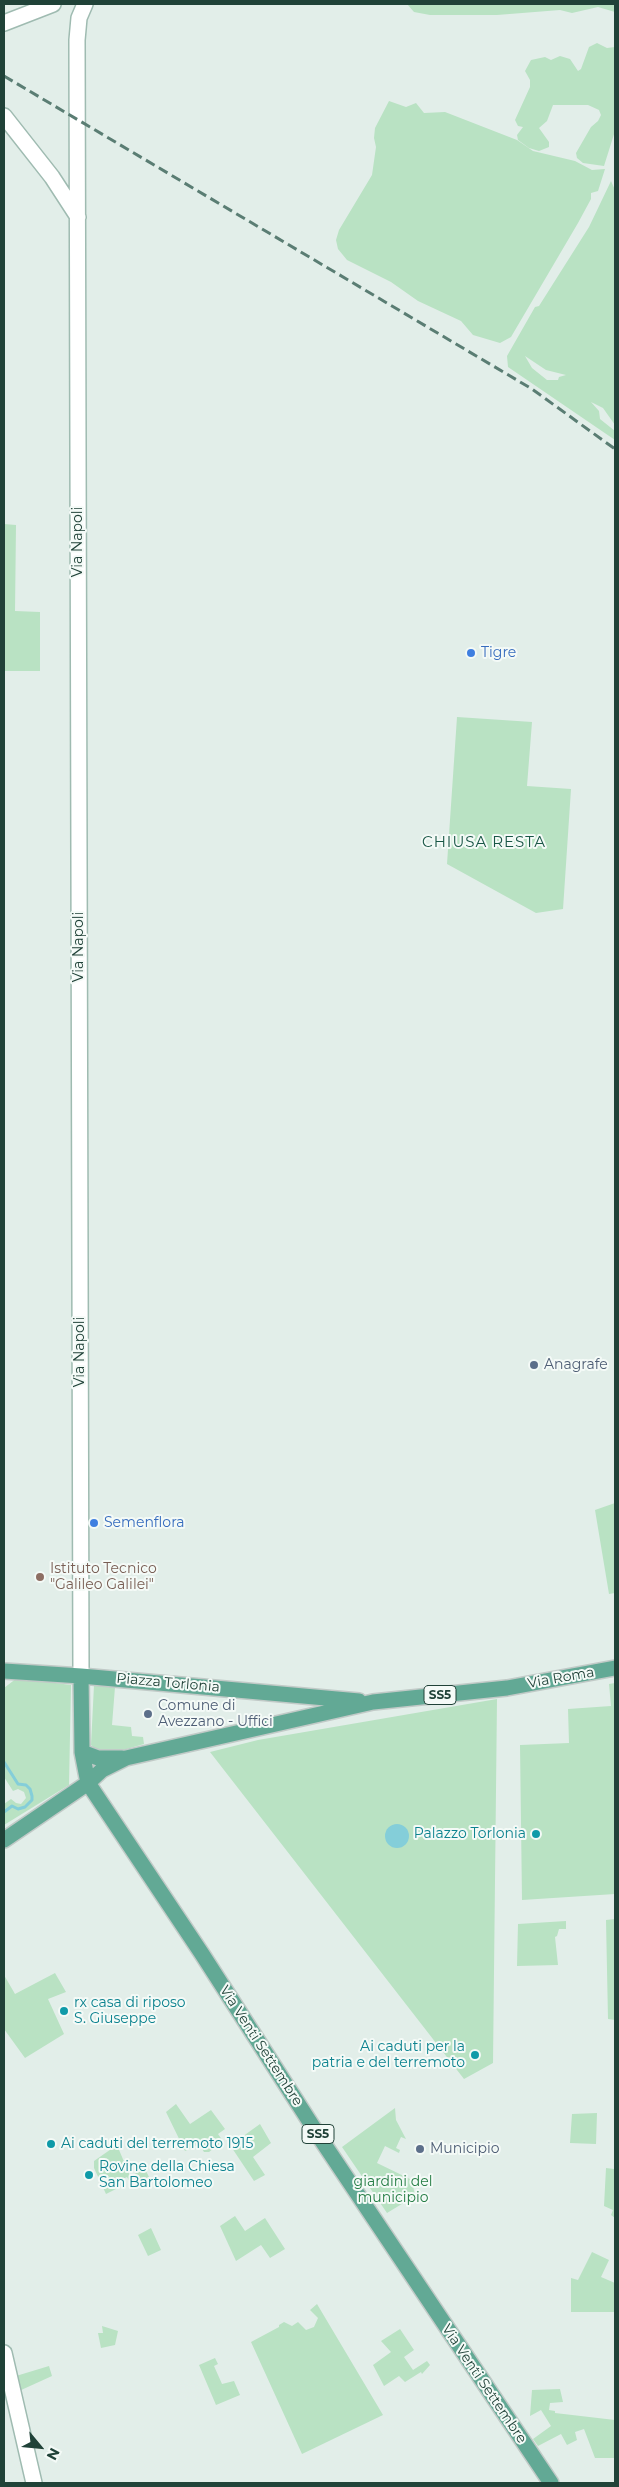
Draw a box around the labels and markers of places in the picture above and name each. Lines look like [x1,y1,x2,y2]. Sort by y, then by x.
place label: Tigre [481,645,516,661]
marker: Tigre [465,647,477,659]
place label: Anagrafe [544,1357,608,1373]
marker: Anagrafe [528,1359,540,1371]
place label: Semenflora [104,1515,184,1531]
marker: Semenflora [88,1517,100,1529]
place label: Istituto Tecnico "Galileo Galilei" [50,1561,157,1594]
marker: Istituto Tecnico "Galileo Galilei" [34,1571,46,1583]
place label: Comune di Avezzano - Uffici [158,1698,273,1730]
marker: Comune di Avezzano - Uffici [142,1708,154,1720]
place label: Palazzo Torlonia [414,1826,526,1842]
marker: Palazzo Torlonia [530,1828,542,1840]
place label: rx casa di riposo S. Giuseppe [74,1995,186,2028]
marker: rx casa di riposo S. Giuseppe [58,2005,70,2017]
place label: Ai caduti per la patria e del terremoto [312,2039,465,2072]
marker: Ai caduti per la patria e del terremoto [469,2049,481,2061]
place label: Ai caduti del terremoto 1915 [61,2136,253,2152]
marker: Ai caduti del terremoto 1915 [45,2138,57,2150]
place label: Municipio [430,2141,500,2157]
marker: Municipio [414,2143,426,2155]
place label: Rovine della Chiesa San Bartolomeo [99,2159,235,2192]
marker: Rovine della Chiesa San Bartolomeo [83,2169,95,2181]

